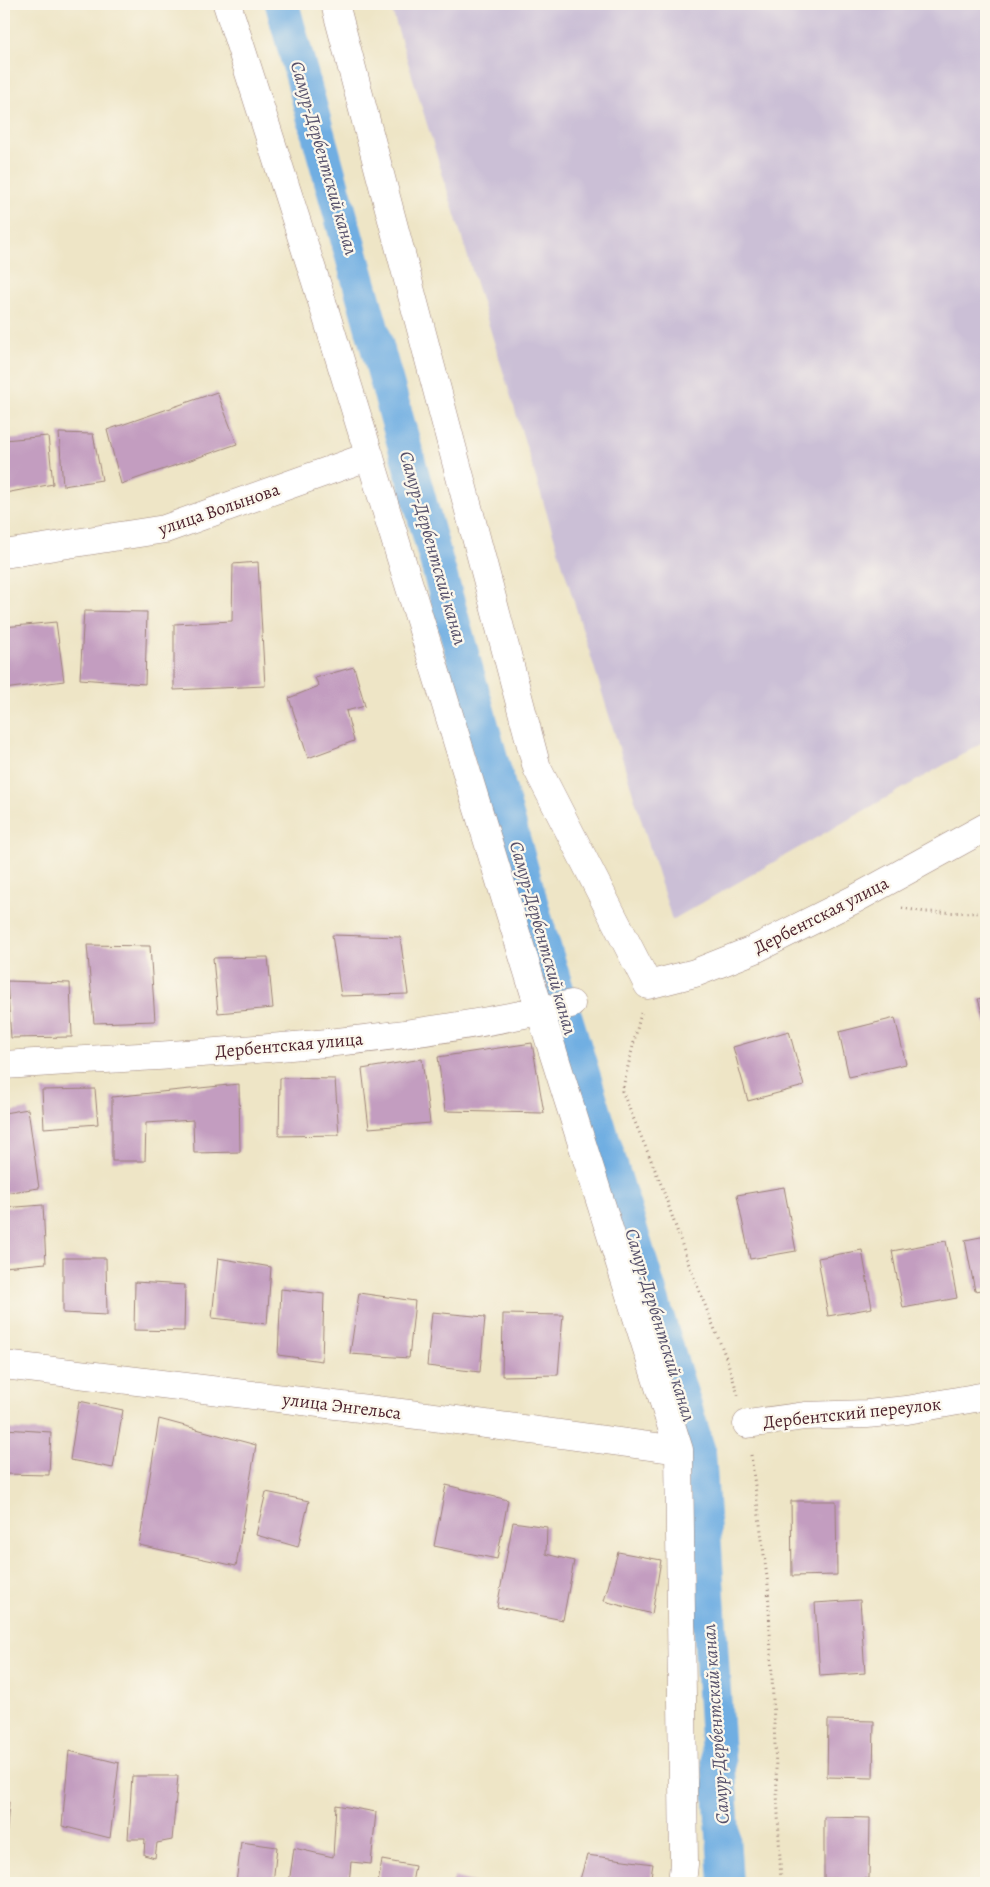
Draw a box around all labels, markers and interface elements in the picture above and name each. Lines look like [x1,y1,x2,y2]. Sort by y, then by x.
water label: Самур-Дербентский канал [284,58,364,259]
water label: Самур-Дербентский канал [393,448,473,649]
street label: улица Волынова [154,477,283,541]
water label: Самур-Дербентский канал [503,838,583,1039]
street label: Дербентская улица [749,870,893,959]
street label: Дербентская улица [214,1027,365,1063]
water label: Самур-Дербентский канал [618,1225,702,1425]
street label: улица Энгельса [280,1387,403,1425]
street label: Дербентский переулок [762,1392,942,1434]
water label: Самур-Дербентский канал [696,1622,736,1825]

